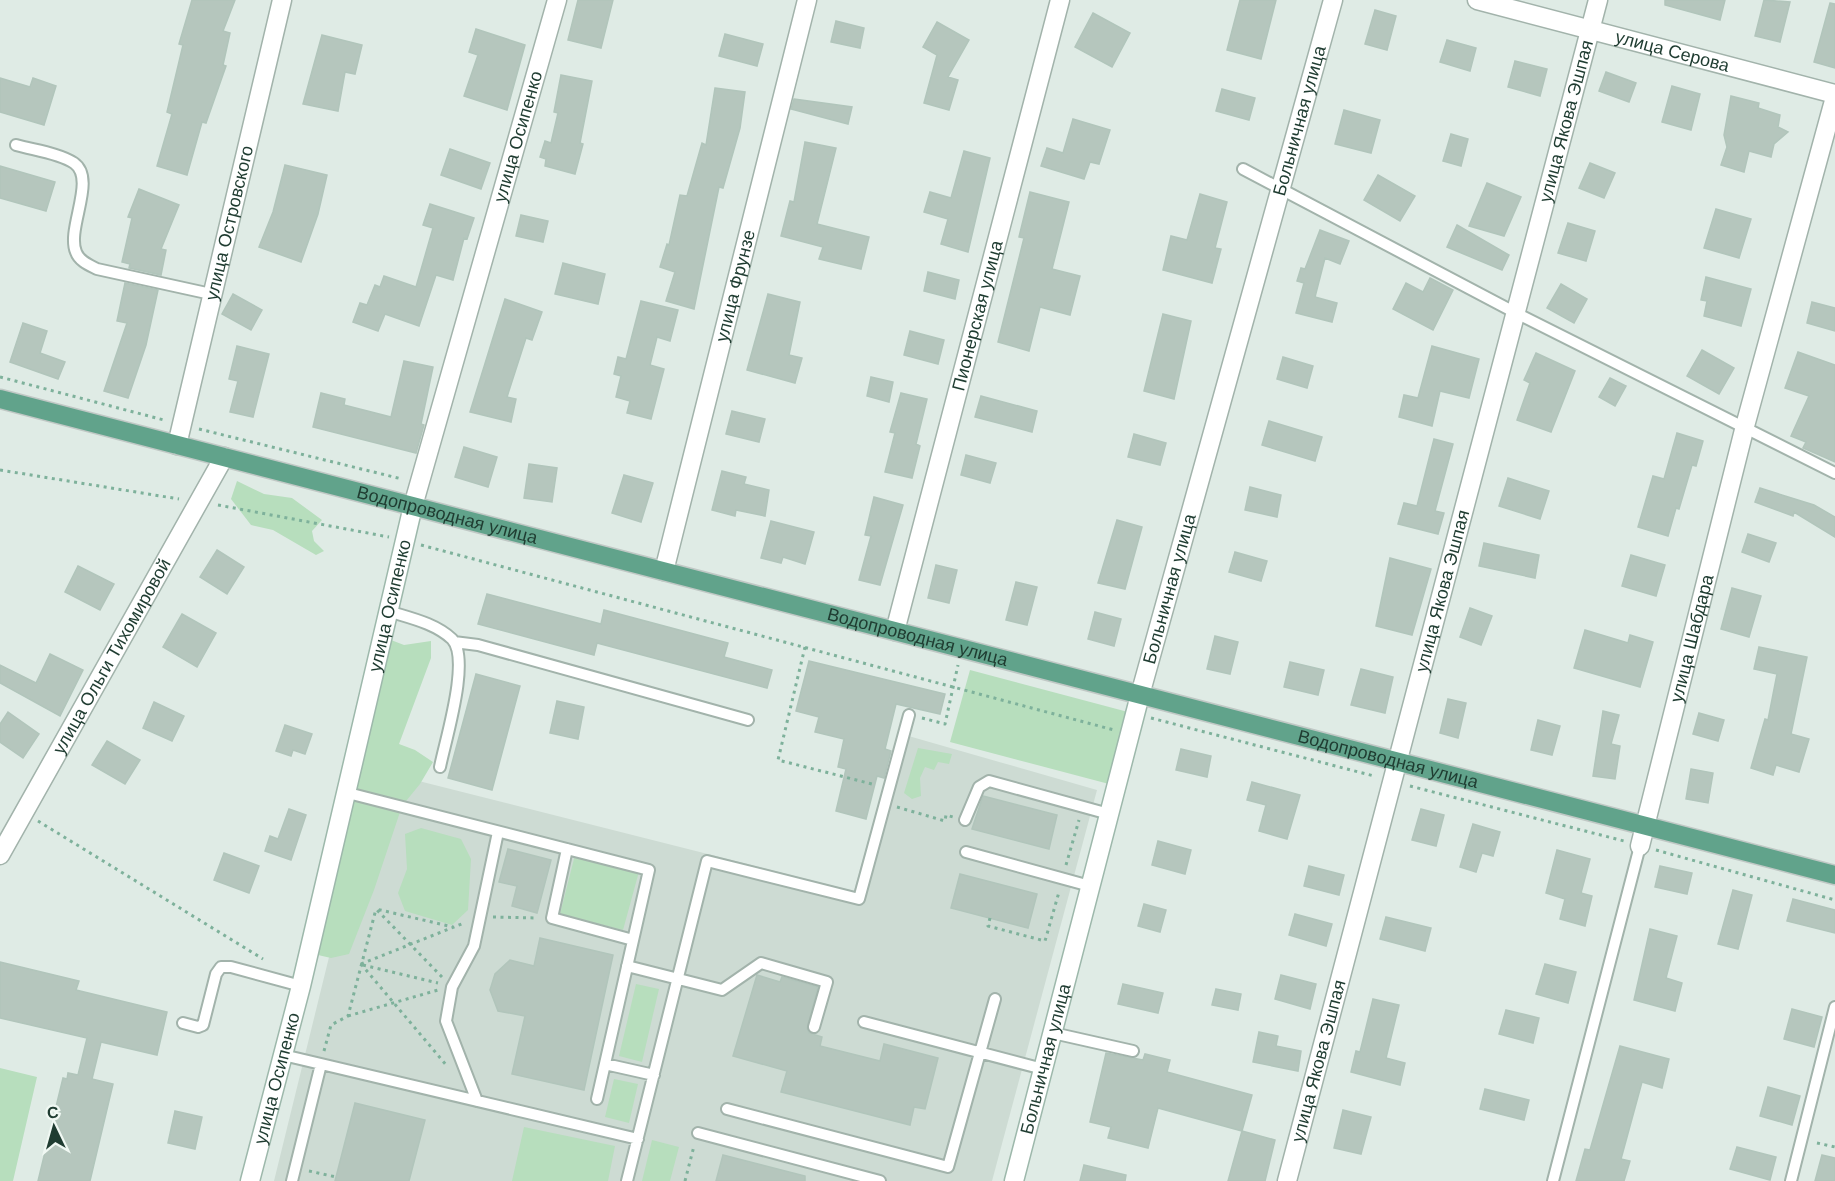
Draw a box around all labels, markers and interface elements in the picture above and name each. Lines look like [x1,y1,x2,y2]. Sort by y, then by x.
street label: улица Серова [1613,27,1732,76]
street label: улица Якова Эшпая [1535,38,1597,204]
street label: Больничная улица [1269,42,1330,198]
street label: улица Осипенко [490,69,546,205]
street label: улица Островского [201,144,257,303]
street label: улица Фрунзе [712,228,759,344]
street label: Пионерская улица [948,237,1007,393]
street label: Водопроводная улица [355,482,541,548]
street label: улица Якова Эшпая [1411,508,1473,674]
street label: Больничная улица [1139,511,1200,666]
street label: улица Осипенко [365,538,415,674]
street label: улица Ольги Тихомировой [49,555,175,757]
street label: улица Шабдара [1666,571,1718,704]
street label: Водопроводная улица [825,604,1011,670]
street label: Водопроводная улица [1296,726,1481,792]
street label: улица Якова Эшпая [1288,978,1350,1144]
street label: Больничная улица [1016,981,1075,1137]
street label: улица Осипенко [250,1010,304,1146]
north arrow [24,1097,84,1157]
text: С [46,1104,60,1122]

